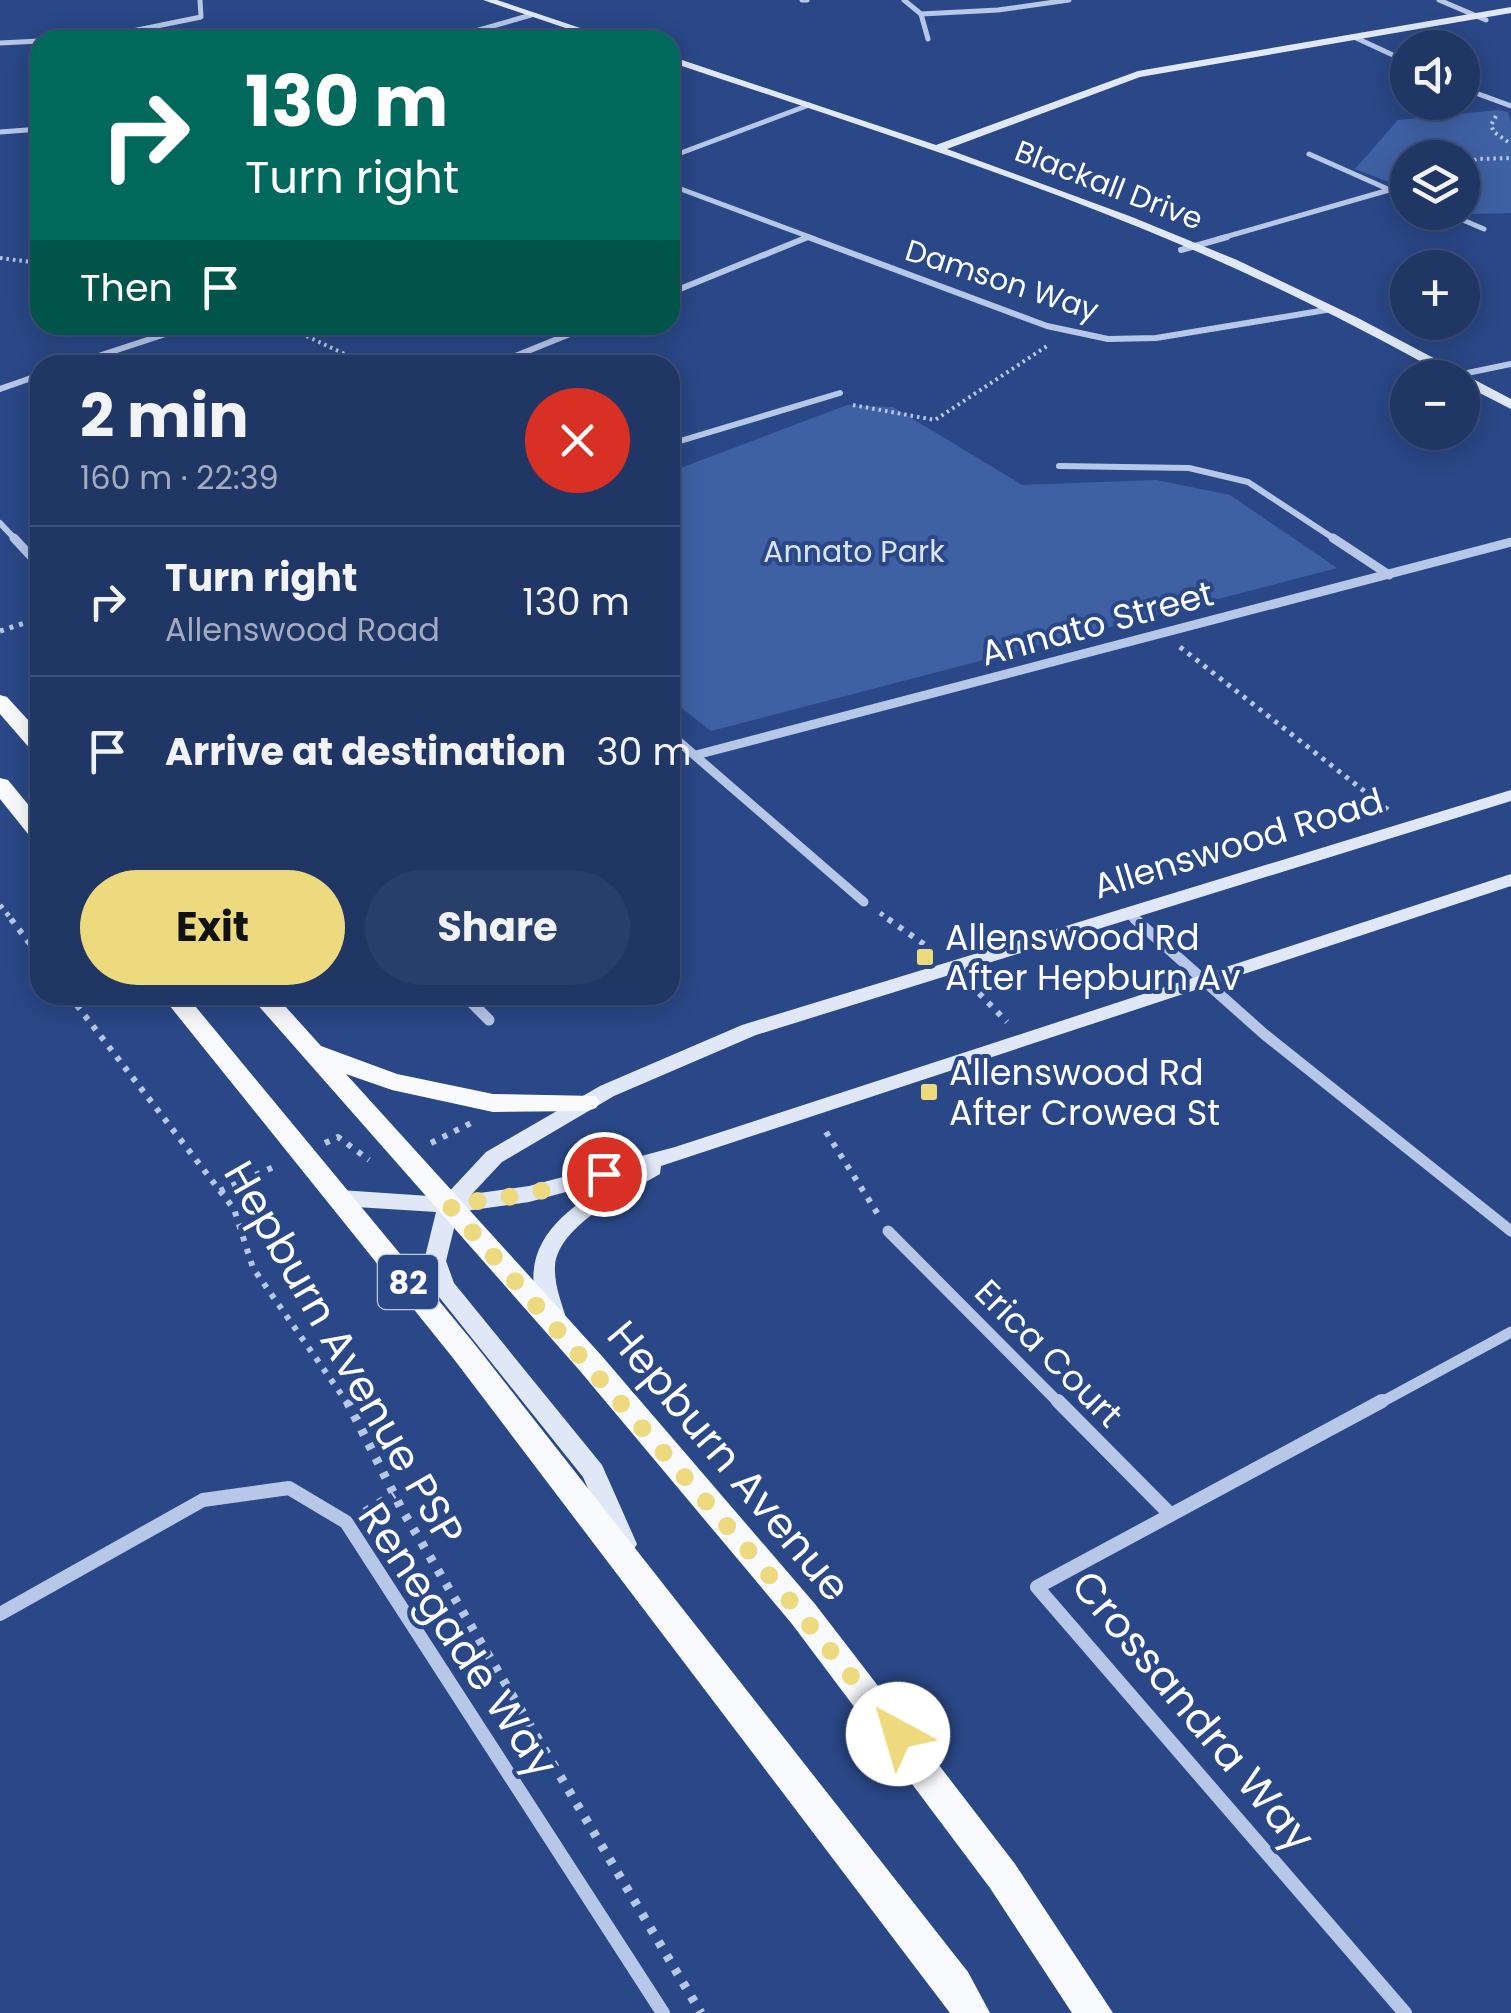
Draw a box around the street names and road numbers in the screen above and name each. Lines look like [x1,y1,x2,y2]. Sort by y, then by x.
street label: Blackall Drive [1009,129,1209,241]
street label: Damson Way [900,229,1104,332]
street label: Annato Street [975,568,1219,678]
street label: Allenswood Road [1087,776,1389,910]
street label: Hepburn Avenue PSP [210,1150,478,1556]
road number: 82 [378,1255,438,1309]
street label: Erica Court [964,1268,1134,1438]
street label: Hepburn Avenue [594,1308,864,1614]
street label: Renegade Way [344,1491,572,1789]
street label: Crossandra Way [1058,1558,1329,1865]

